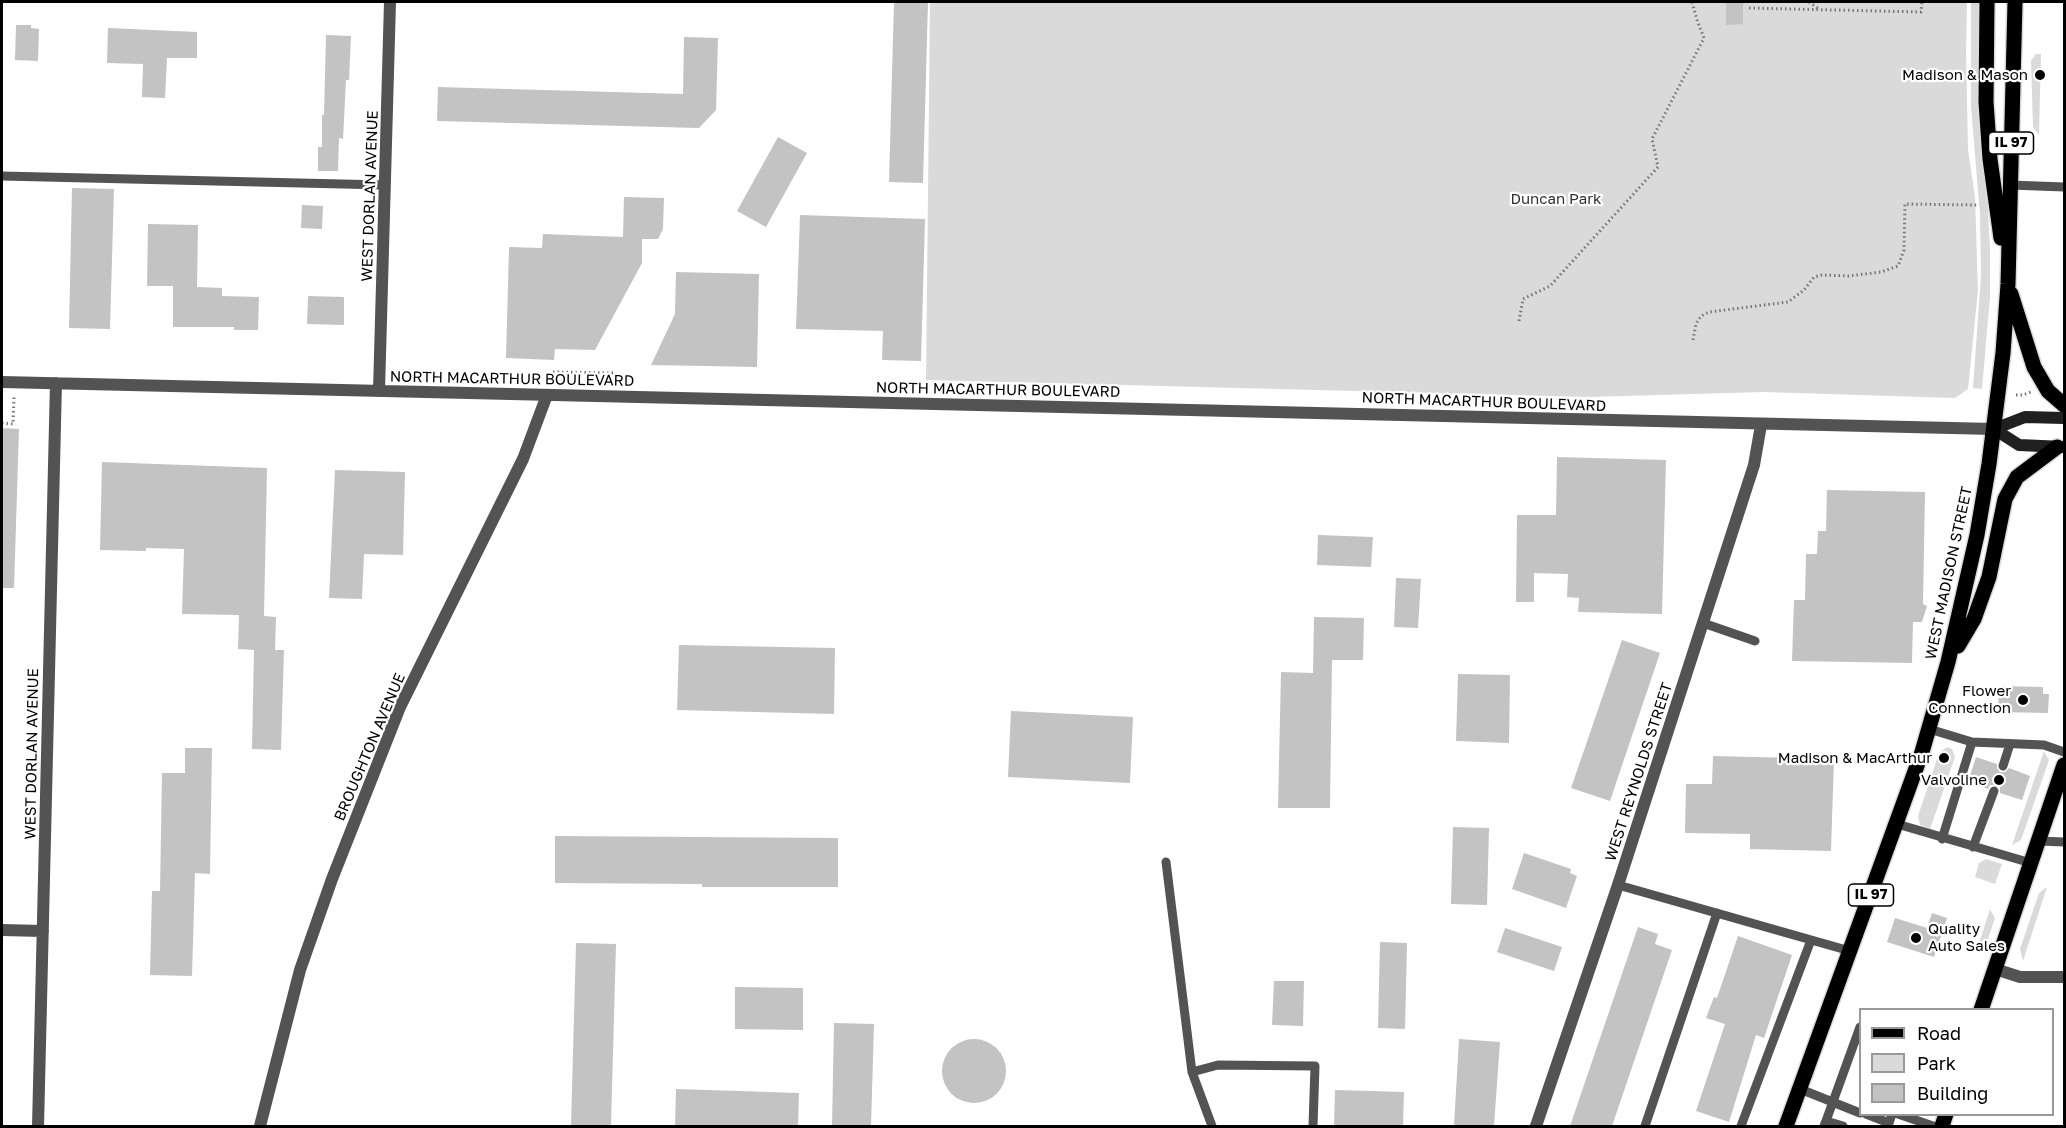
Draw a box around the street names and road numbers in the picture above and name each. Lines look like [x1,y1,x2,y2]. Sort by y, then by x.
street label: WEST DORLAN AVENUE [358,110,382,282]
road number: IL 97 [1988,132,2034,154]
street label: NORTH MACARTHUR BOULEVARD [390,368,634,390]
street label: NORTH MACARTHUR BOULEVARD [876,379,1120,401]
street label: NORTH MACARTHUR BOULEVARD [1361,389,1607,415]
street label: WEST MADISON STREET [1922,485,1976,661]
street label: WEST DORLAN AVENUE [22,668,42,840]
street label: BROUGHTON AVENUE [331,670,409,824]
street label: WEST REYNOLDS STREET [1602,680,1676,864]
road number: IL 97 [1848,884,1894,906]

